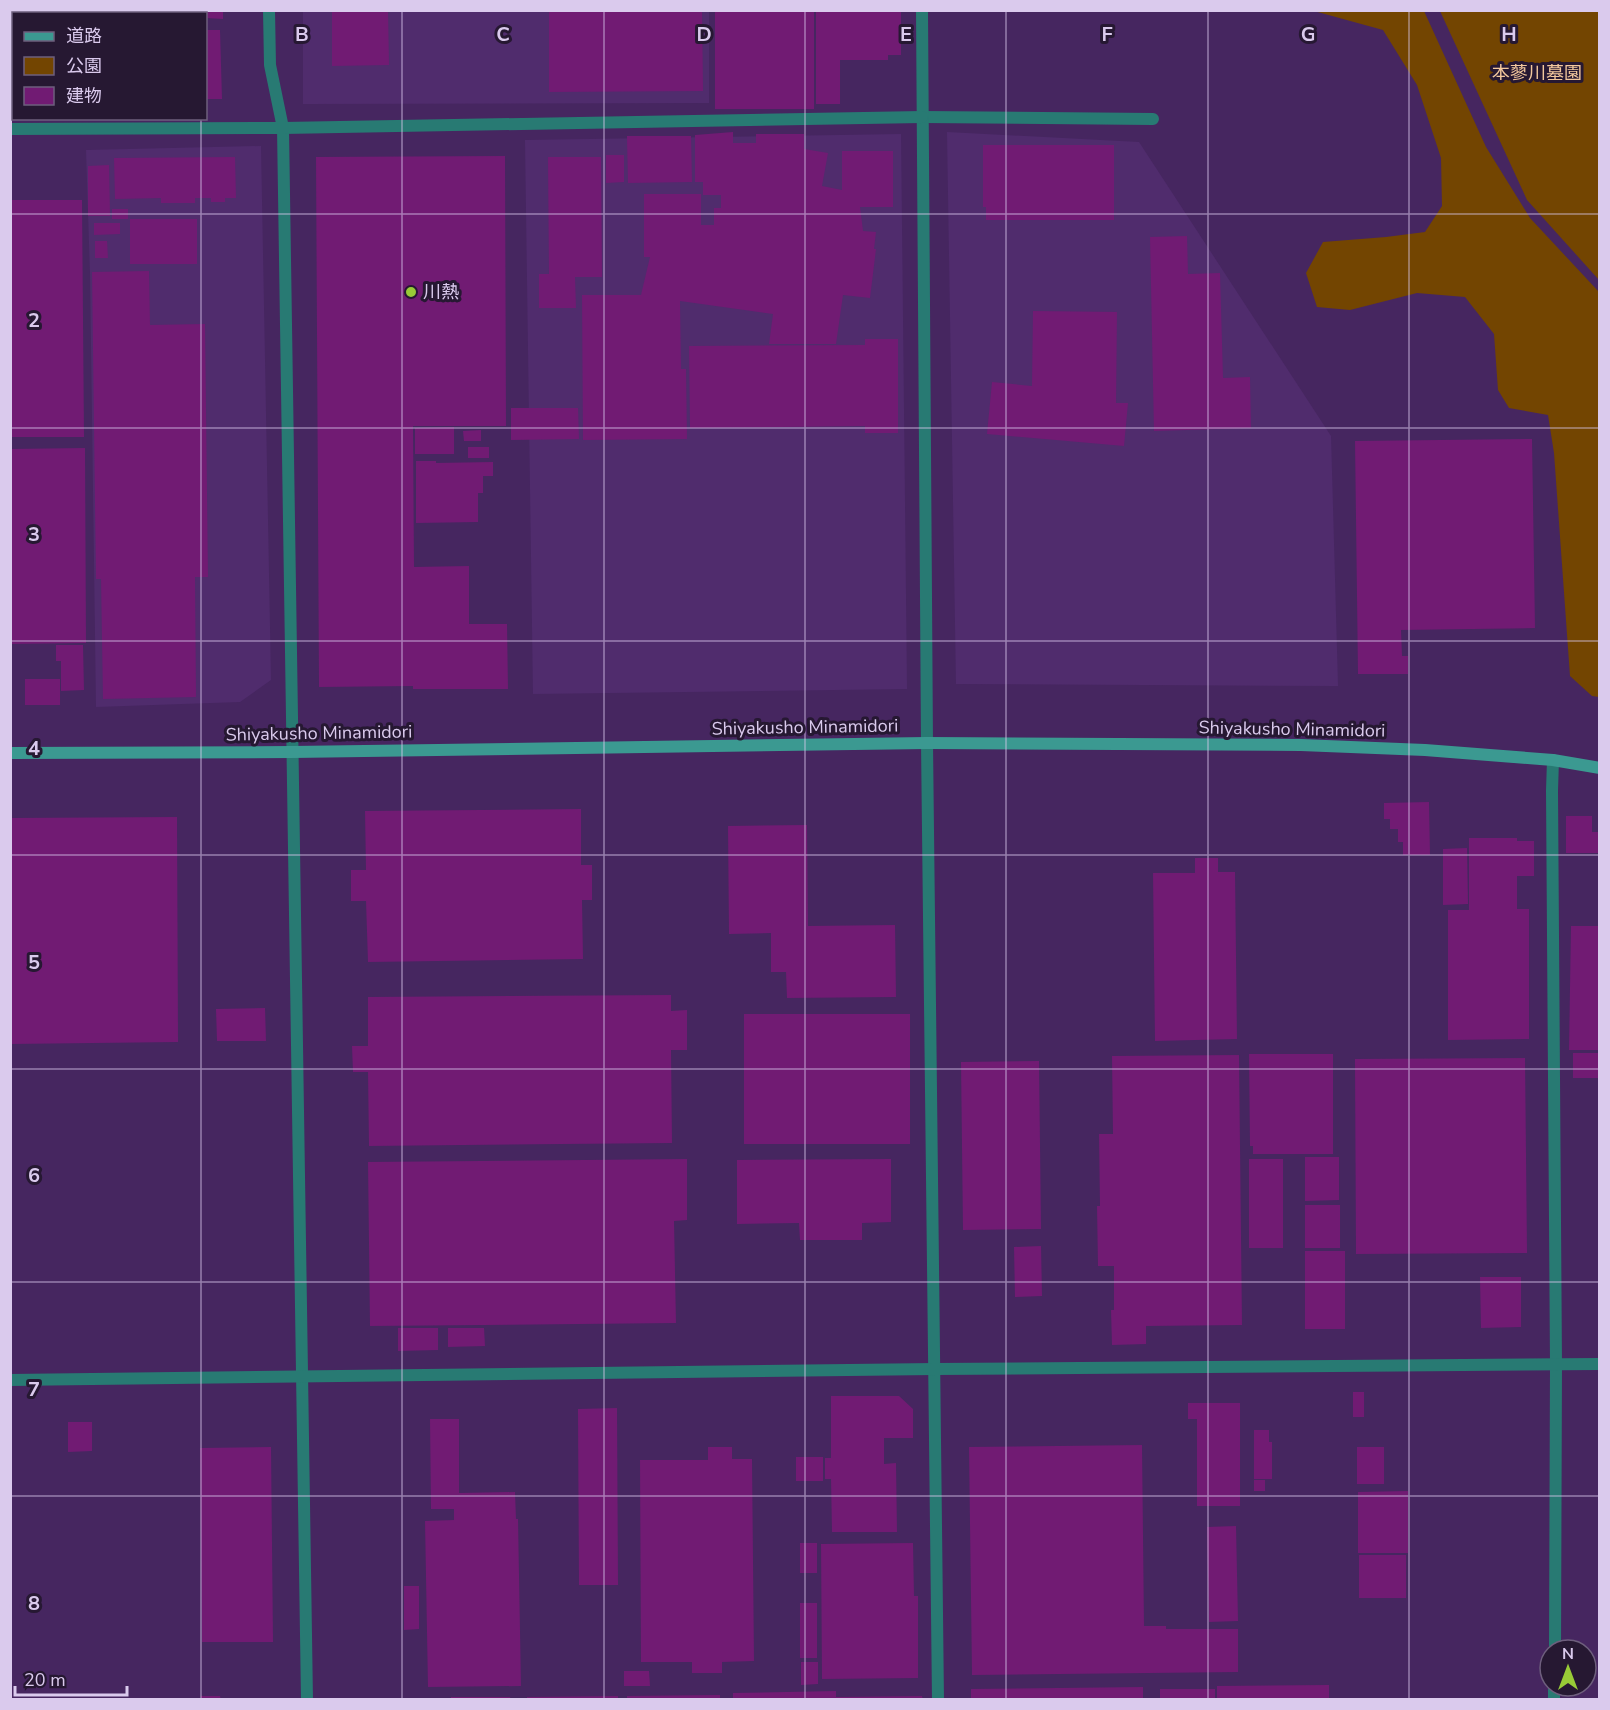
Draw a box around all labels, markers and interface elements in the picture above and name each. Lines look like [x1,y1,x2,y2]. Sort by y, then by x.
legend [12,12,207,120]
text: B [295,21,309,48]
text: C [496,21,510,48]
text: D [696,21,712,48]
text: E [900,21,912,48]
text: F [1101,21,1113,48]
text: G [1301,21,1315,48]
text: H [1501,21,1517,48]
text: 道路 [66,24,102,48]
text: 公園 [66,54,102,78]
park label: 本蓼川墓園 [1492,61,1582,85]
text: 建物 [66,84,102,108]
place label: 川熱 [423,280,459,304]
marker: 川熱 [404,285,418,299]
text: 2 [28,307,40,334]
text: 3 [28,521,40,548]
street label: Shiyakusho Minamidori [711,713,899,741]
street label: Shiyakusho Minamidori [1198,715,1386,743]
street label: Shiyakusho Minamidori [225,719,413,747]
text: 4 [28,735,40,762]
text: 5 [28,949,40,976]
text: 6 [28,1162,40,1189]
text: 7 [28,1376,40,1403]
text: 8 [28,1590,40,1617]
north arrow [1538,1638,1598,1698]
text: N [1562,1643,1574,1665]
scale bar [15,1659,128,1697]
text: 20 m [24,1668,66,1692]

